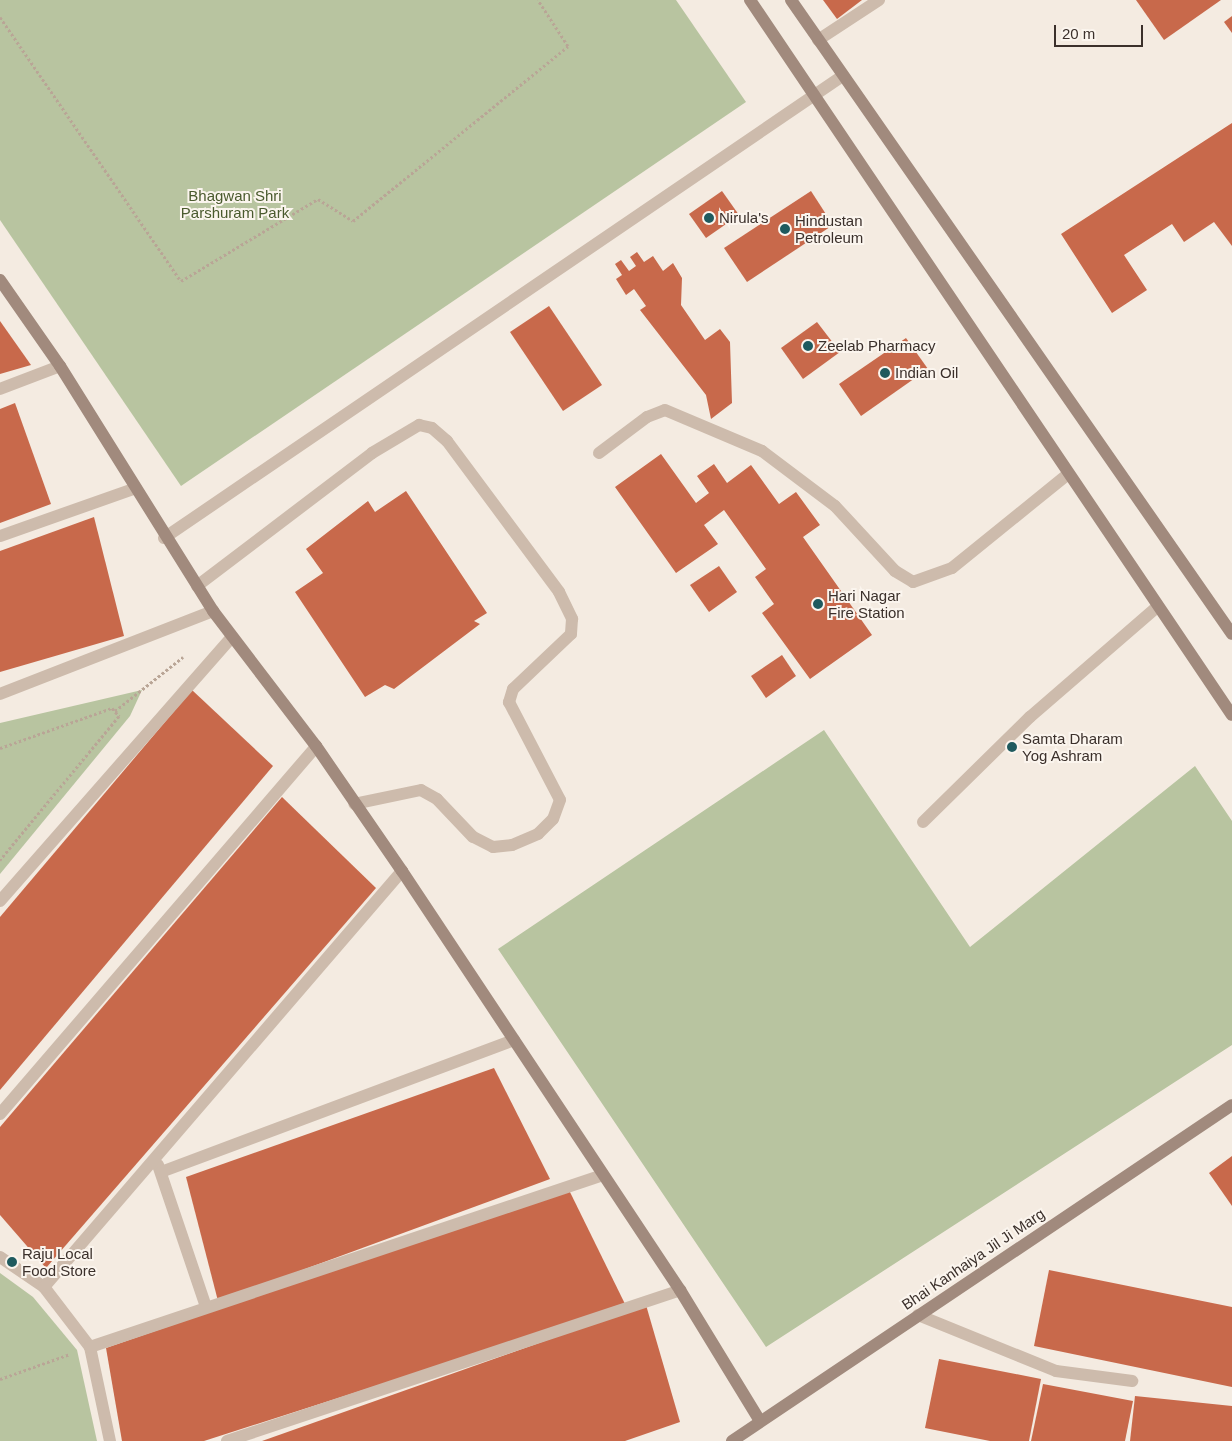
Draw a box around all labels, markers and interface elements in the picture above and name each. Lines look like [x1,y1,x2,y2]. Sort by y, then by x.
scale bar [1057,15,1146,47]
text: 20 m [1062,25,1095,42]
park label: Bhagwan Shri Parshuram Park [181,186,289,221]
place label: Nirula's [719,209,769,227]
place label: Hindustan Petroleum [795,211,863,246]
marker: Nirula's [703,212,715,224]
marker: Hindustan Petroleum [779,223,791,235]
place label: Zeelab Pharmacy [818,337,936,355]
marker: Zeelab Pharmacy [802,340,814,352]
place label: Indian Oil [895,364,958,382]
marker: Indian Oil [879,367,891,379]
place label: Hari Nagar Fire Station [828,586,905,621]
marker: Hari Nagar Fire Station [812,598,824,610]
place label: Samta Dharam Yog Ashram [1022,729,1123,764]
marker: Samta Dharam Yog Ashram [1006,741,1018,753]
street label: Bhai Kanhaiya Jil Ji Marg [898,1204,1048,1314]
place label: Raju Local Food Store [22,1244,96,1279]
marker: Raju Local Food Store [6,1256,18,1268]

